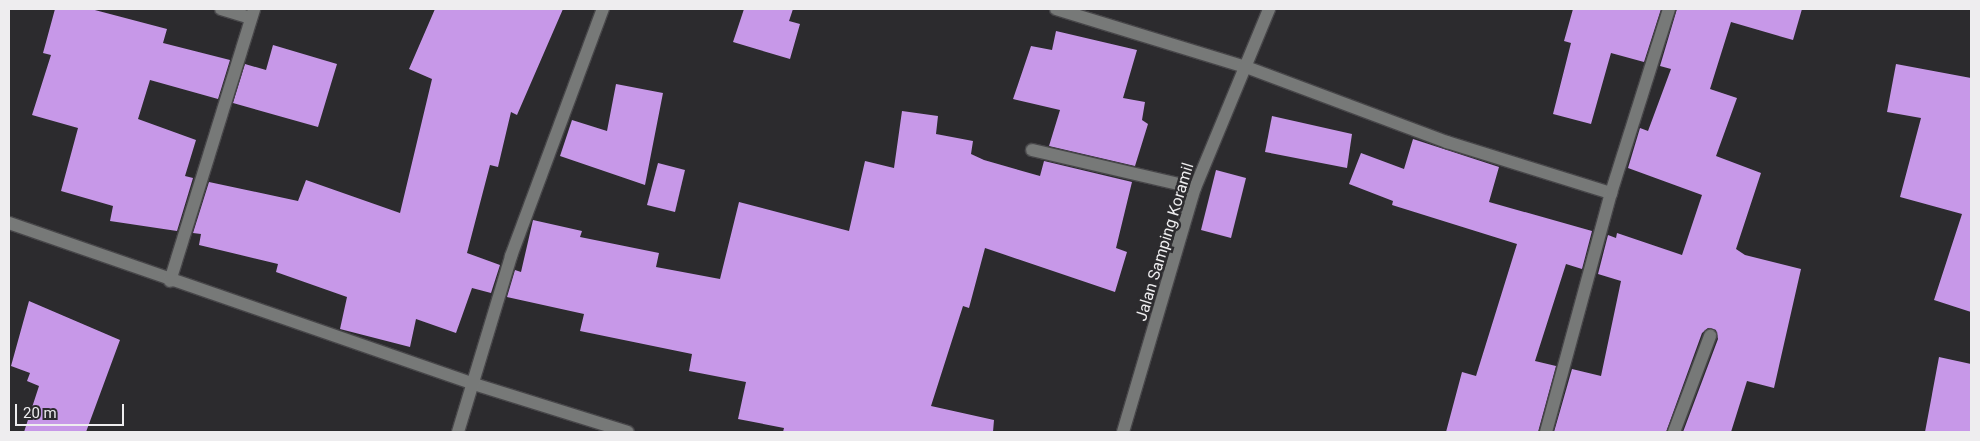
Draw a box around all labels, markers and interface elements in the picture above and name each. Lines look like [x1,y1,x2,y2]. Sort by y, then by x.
street label: Jalan Samping Koramil [1132,161,1198,323]
scale bar [18,394,126,426]
text: 20 m [23,404,57,422]

